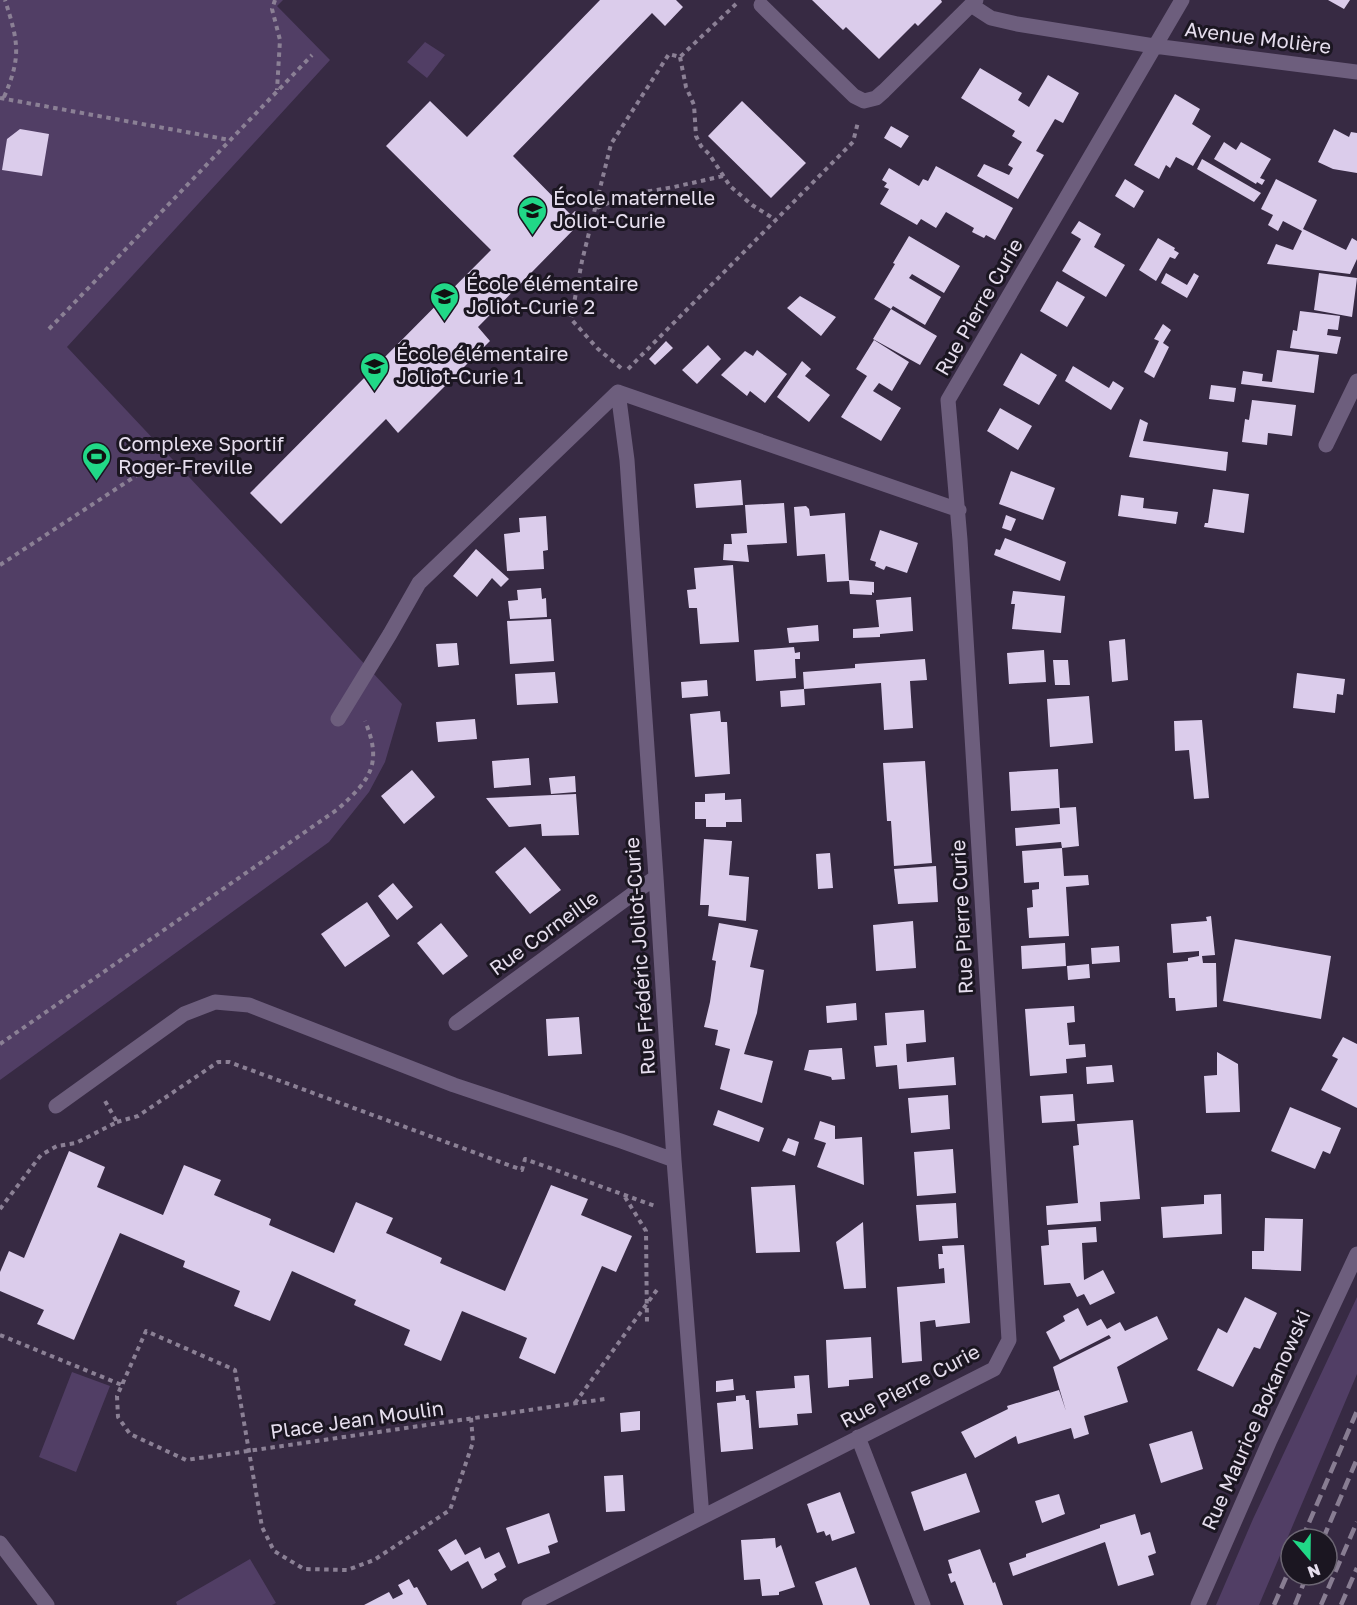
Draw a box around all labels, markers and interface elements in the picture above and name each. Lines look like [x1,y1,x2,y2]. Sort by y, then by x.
street label: Avenue Molière [1184,16,1333,58]
place label: École maternelle Joliot-Curie [553,185,715,232]
school or university icon: École maternelle Joliot-Curie [516,194,548,236]
street label: Rue Pierre Curie [929,234,1027,379]
place label: École élémentaire Joliot-Curie 2 [466,271,638,318]
school or university icon: École élémentaire Joliot-Curie 2 [429,280,461,322]
place label: École élémentaire Joliot-Curie 1 [396,341,568,388]
school or university icon: École élémentaire Joliot-Curie 1 [359,350,391,392]
place label: Complexe Sportif Roger-Freville [118,431,284,478]
sports icon: Complexe Sportif Roger-Freville [81,440,113,482]
street label: Rue Frédéric Joliot-Curie [619,836,659,1076]
street label: Rue Pierre Curie [945,839,977,995]
street label: Rue Corneille [484,885,603,980]
street label: Rue Maurice Bokanowski [1196,1306,1315,1533]
street label: Rue Pierre Curie [836,1338,983,1432]
street label: Place Jean Moulin [269,1395,445,1443]
north arrow [1279,1527,1339,1587]
text: N [1305,1560,1323,1583]

